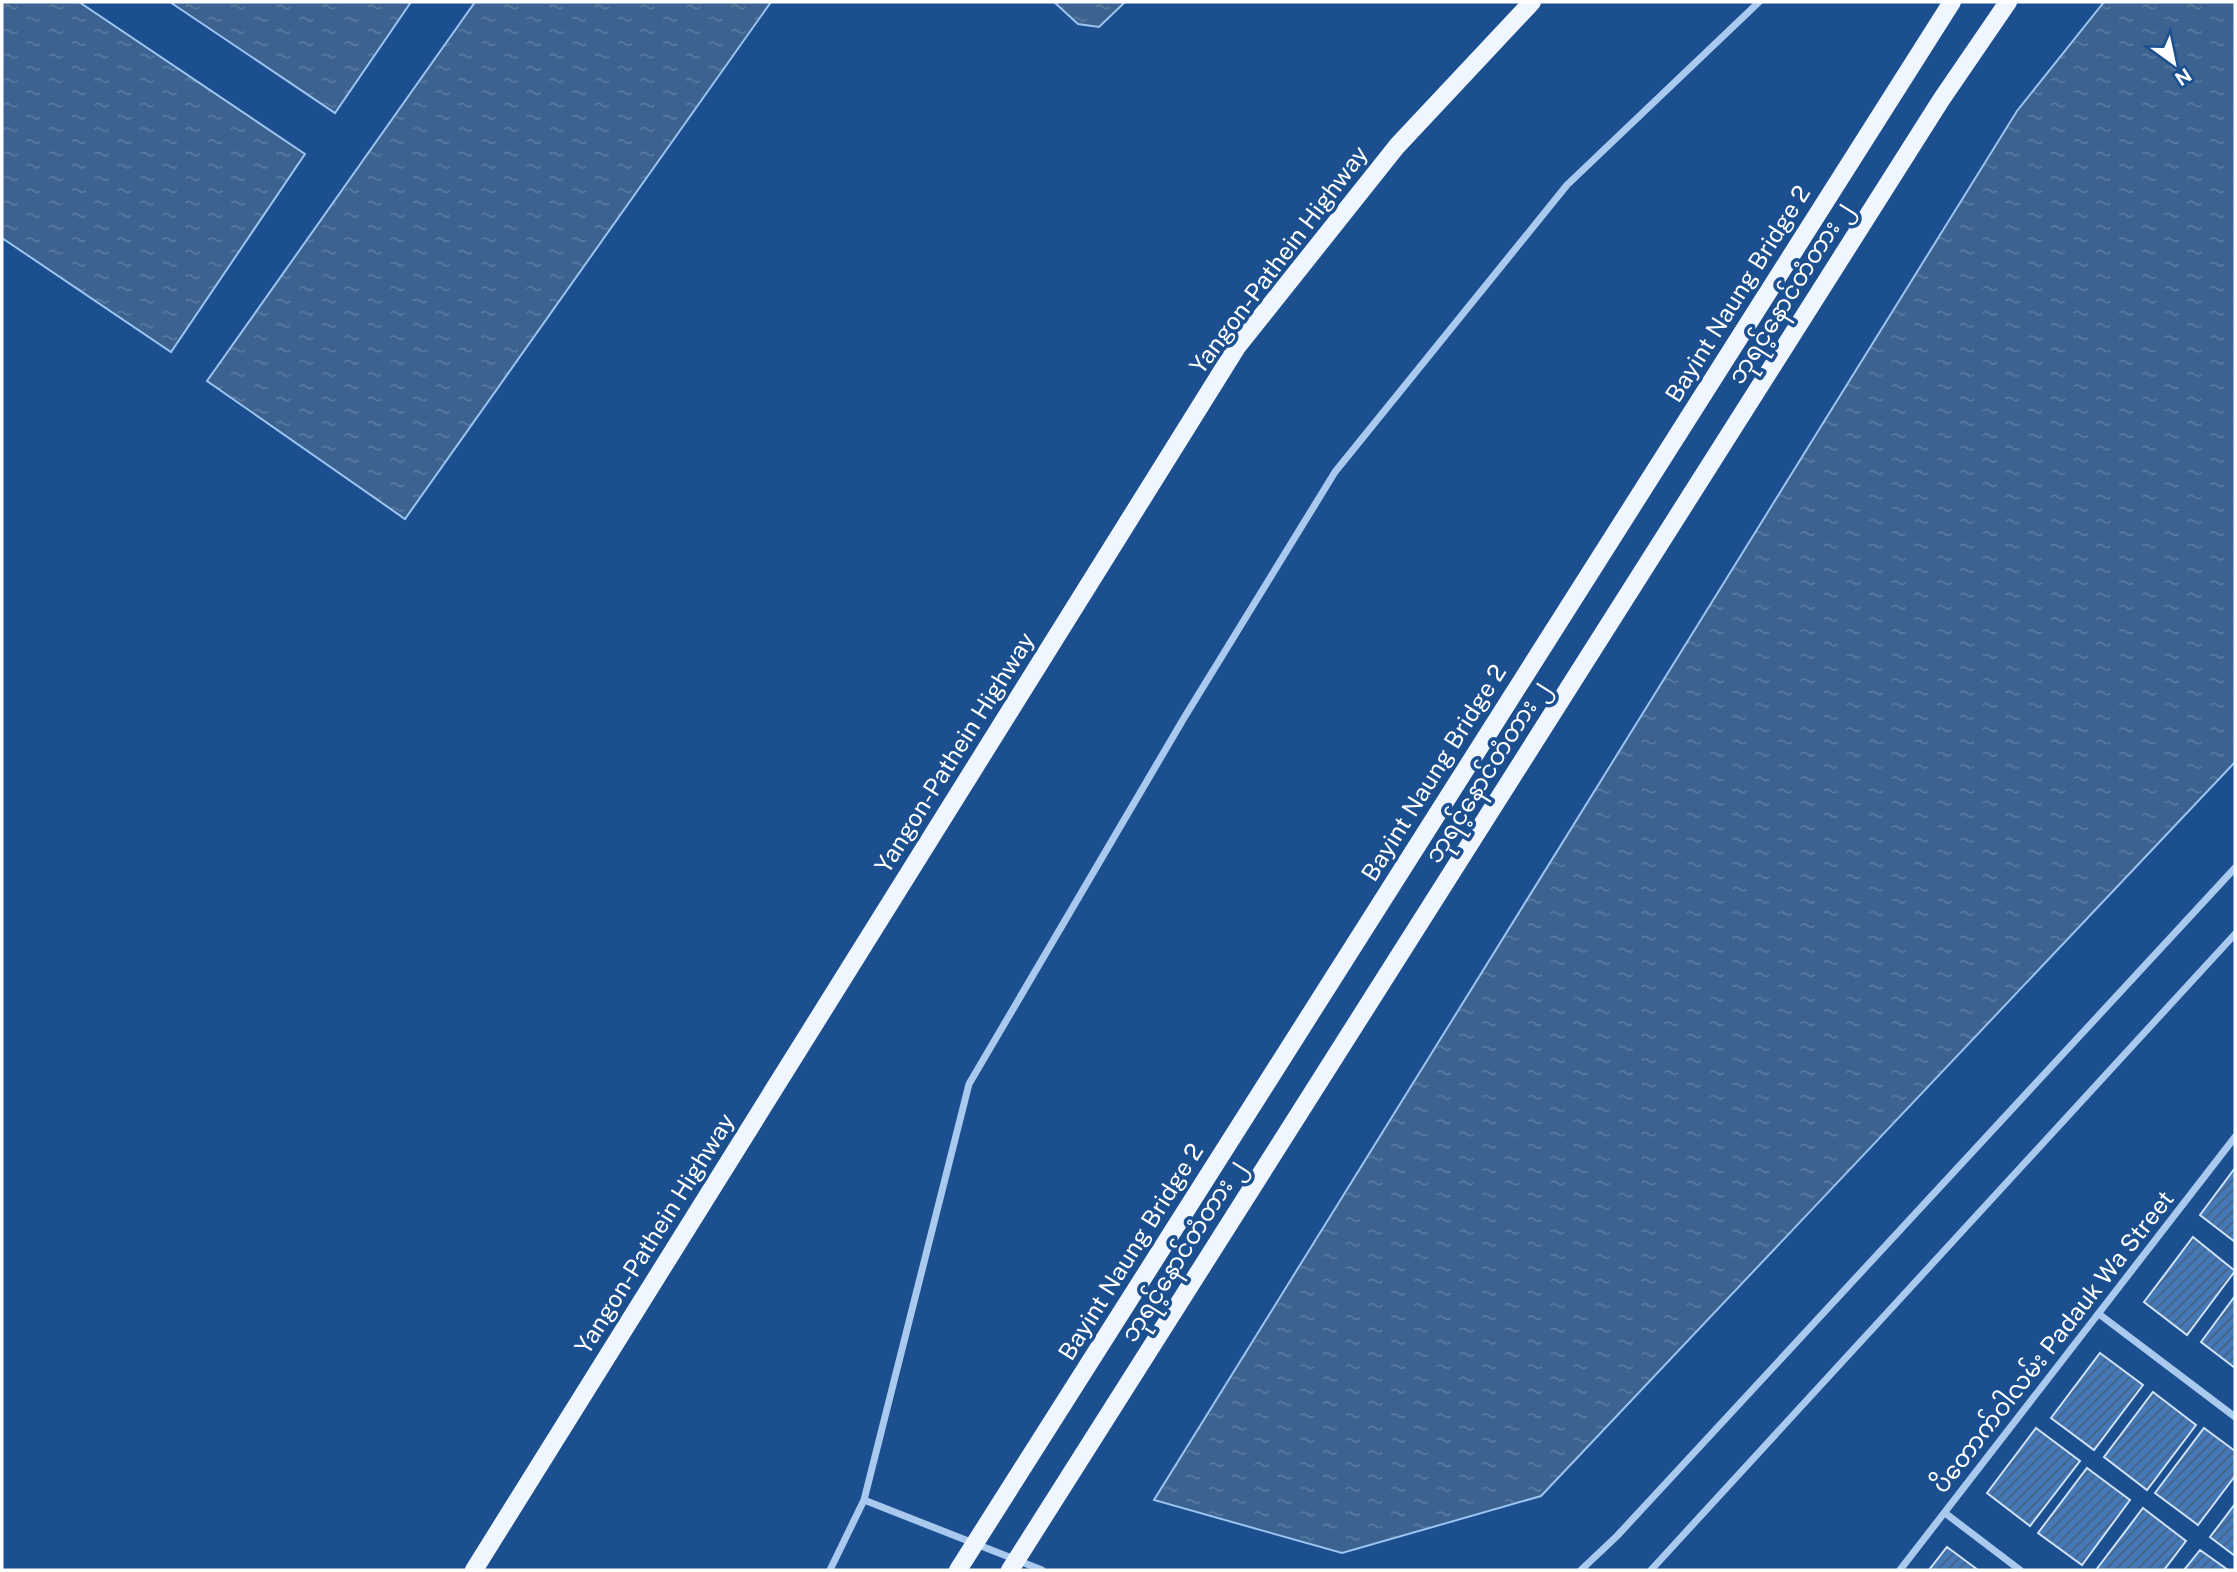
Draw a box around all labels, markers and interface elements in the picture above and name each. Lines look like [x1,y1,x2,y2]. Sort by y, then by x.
north arrow [2139,28,2209,98]
text: N [2171,64,2195,91]
street label: Yangon-Pathein Highway [1183,140,1373,379]
street label: Bayint Naung Bridge 2 [1659,180,1815,407]
street label: ဘုရင့်နောင်တံတား ၂ [1721,196,1862,392]
street label: Yangon-Pathein Highway [869,627,1040,878]
street label: Bayint Naung Bridge 2 [1355,659,1511,886]
street label: ဘုရင့်နောင်တံတား ၂ [1418,675,1559,871]
street label: Yangon-Pathein Highway [569,1108,740,1359]
street label: Bayint Naung Bridge 2 [1052,1138,1208,1365]
street label: ဘုရင့်နောင်တံတား ၂ [1114,1154,1255,1350]
street label: ပိတောက်ဝါလမ်း Padauk Wa Street [1925,1184,2179,1498]

